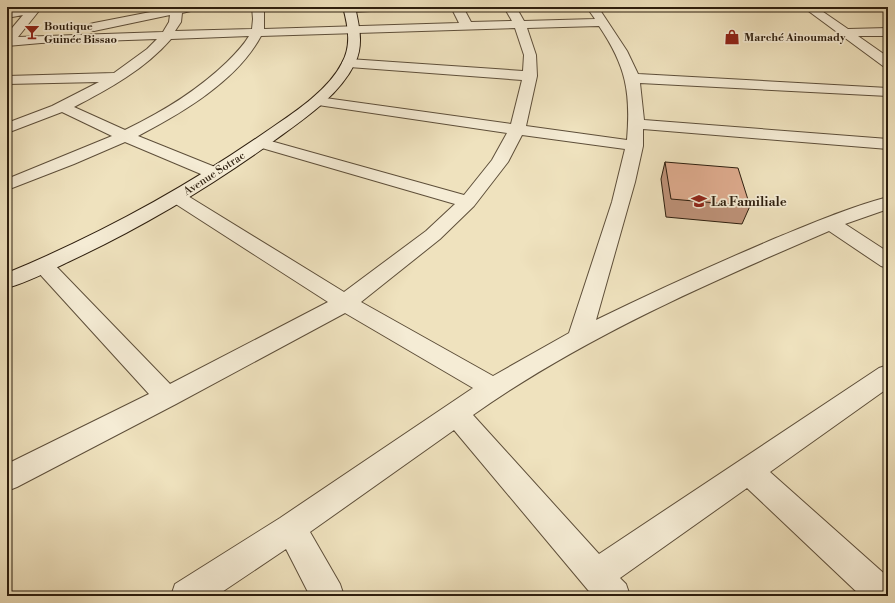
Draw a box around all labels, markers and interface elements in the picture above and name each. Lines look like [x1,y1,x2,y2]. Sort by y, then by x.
place label: Boutique Guinée Bissao [44,20,117,47]
bar icon: Boutique Guinée Bissao [23,23,41,41]
shop icon: Marché Ainoumady [723,28,741,46]
place label: Marché Ainoumady [744,31,846,45]
street label: Avenue Sotrac [180,148,248,199]
school or university icon: La Familiale [690,192,708,210]
place label: La Familiale [711,194,787,210]

